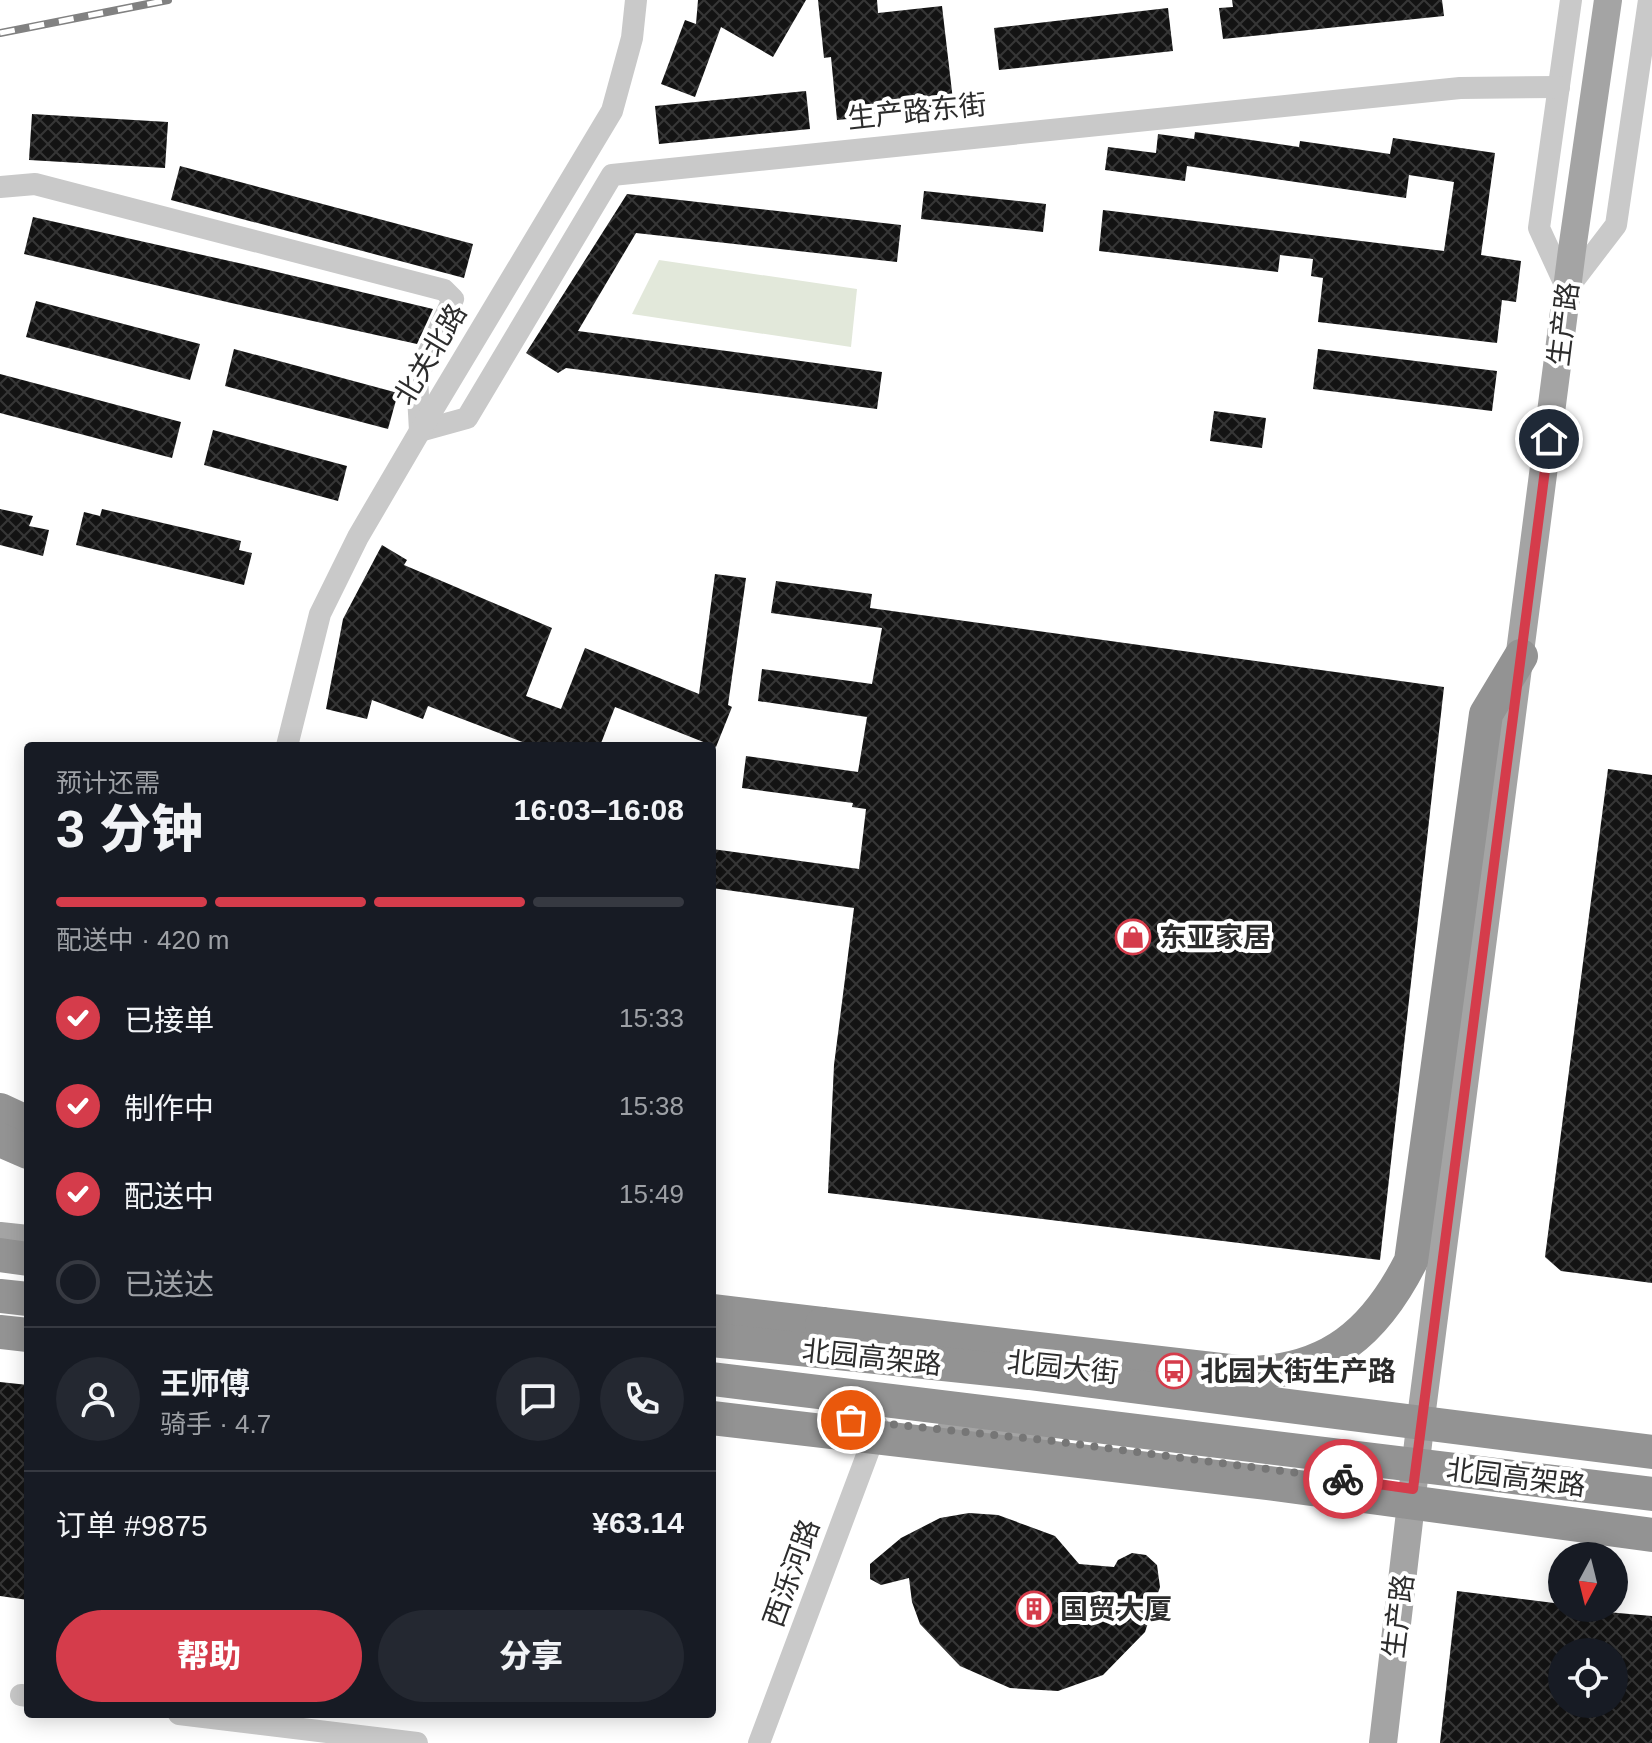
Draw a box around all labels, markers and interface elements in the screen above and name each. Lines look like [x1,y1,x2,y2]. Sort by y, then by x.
street label: 生产路东街 [846,89,988,134]
street label: 生产路 [1543,280,1584,368]
street label: 北关北路 [388,298,473,410]
pin [1515,405,1583,473]
icon: home [1527,417,1571,461]
text: 预计还需 [56,768,160,798]
text: 16:03–16:08 [514,793,684,826]
text: 3 分钟 [56,800,203,858]
shop icon: 东亚家居 [1114,918,1152,956]
place label: 东亚家居 [1159,922,1271,953]
text: 配送中 · 420 m [56,925,229,955]
icon: check [56,996,100,1040]
text: 15:33 [619,1003,684,1033]
text: 已接单 [124,1004,214,1037]
icon: check [56,1084,100,1128]
text: 15:38 [619,1091,684,1121]
text: 制作中 [124,1092,214,1125]
icon: check [56,1172,100,1216]
text: 15:49 [619,1179,684,1209]
text: 配送中 [124,1180,214,1213]
text: 已送达 [124,1268,214,1301]
street label: 北园高架路 [801,1335,943,1380]
street label: 北园大街 [1006,1346,1120,1389]
bus stop icon: 北园大街生产路 [1155,1352,1193,1390]
place label: 北园大街生产路 [1200,1356,1396,1387]
button: person [56,1357,140,1441]
button: chat [496,1357,580,1441]
button: phone [600,1357,684,1441]
text: 王师傅 [160,1367,250,1400]
pin [817,1386,885,1454]
icon: bag [829,1398,873,1442]
text: 骑手 · 4.7 [160,1409,271,1439]
courier [1303,1439,1383,1519]
street label: 北园高架路 [1445,1454,1587,1501]
icon: bike [1321,1457,1365,1501]
text: ¥63.14 [592,1506,684,1539]
text: 订单 #9875 [56,1509,208,1542]
street label: 西泺河路 [758,1515,825,1631]
north arrow [1548,1542,1628,1622]
map controls [1548,1542,1628,1718]
street label: 生产路 [1378,1572,1419,1660]
building icon: 国贸大厦 [1015,1590,1053,1628]
place label: 国贸大厦 [1060,1594,1172,1625]
button: 帮助 [56,1610,362,1702]
button: 分享 [378,1610,684,1702]
button: locate [1548,1638,1628,1718]

